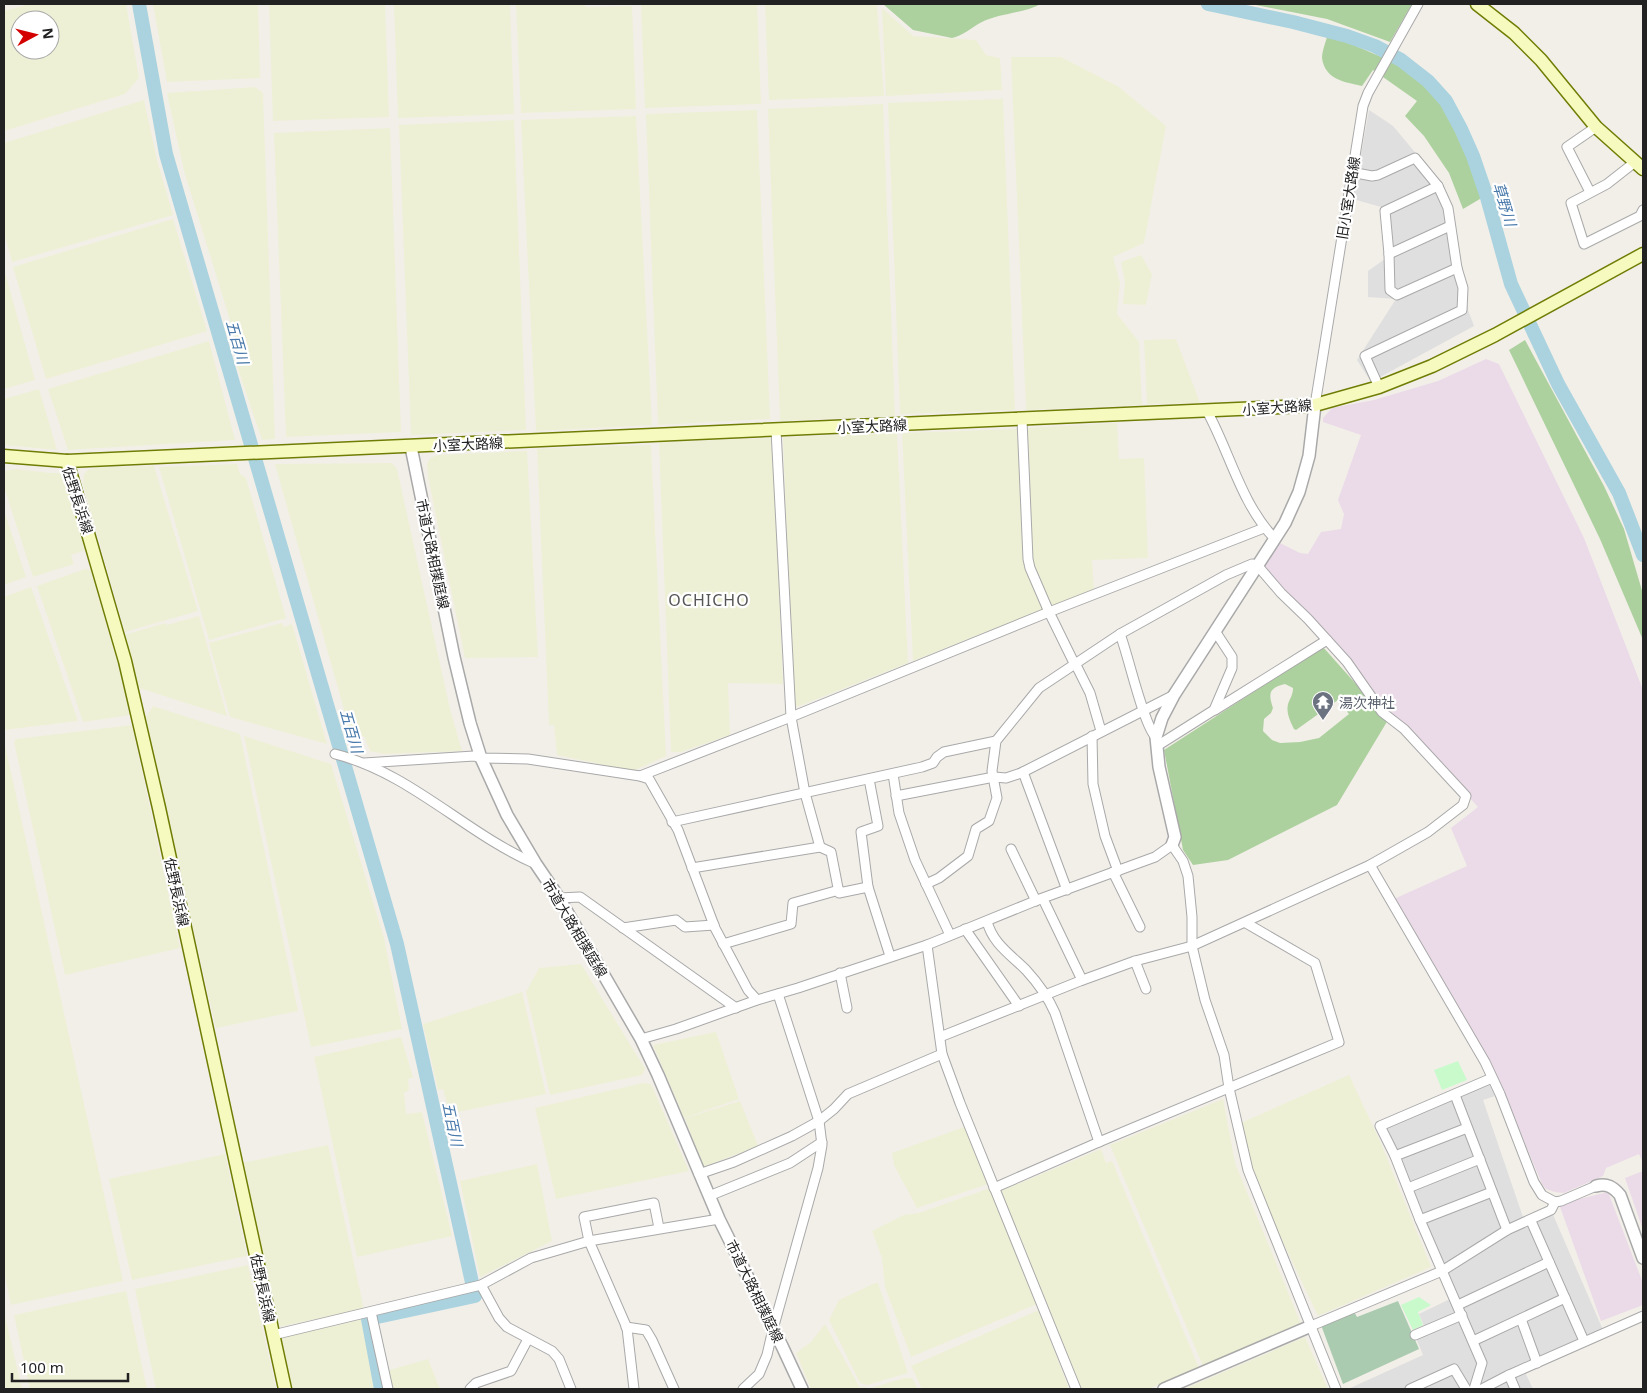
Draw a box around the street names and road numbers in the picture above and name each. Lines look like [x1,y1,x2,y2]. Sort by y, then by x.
street label: 旧小室大路線 [1332,155,1364,241]
street label: 小室大路線 [1241,395,1313,419]
street label: 小室大路線 [837,415,907,437]
street label: 小室大路線 [433,433,503,455]
street label: 佐野長浜線 [58,464,98,536]
street label: 市道大路相撲庭線 [412,497,454,611]
street label: 佐野長浜線 [160,856,194,928]
street label: 市道大路相撲庭線 [538,875,612,981]
street label: 市道大路相撲庭線 [722,1237,788,1345]
street label: 佐野長浜線 [246,1252,280,1324]

